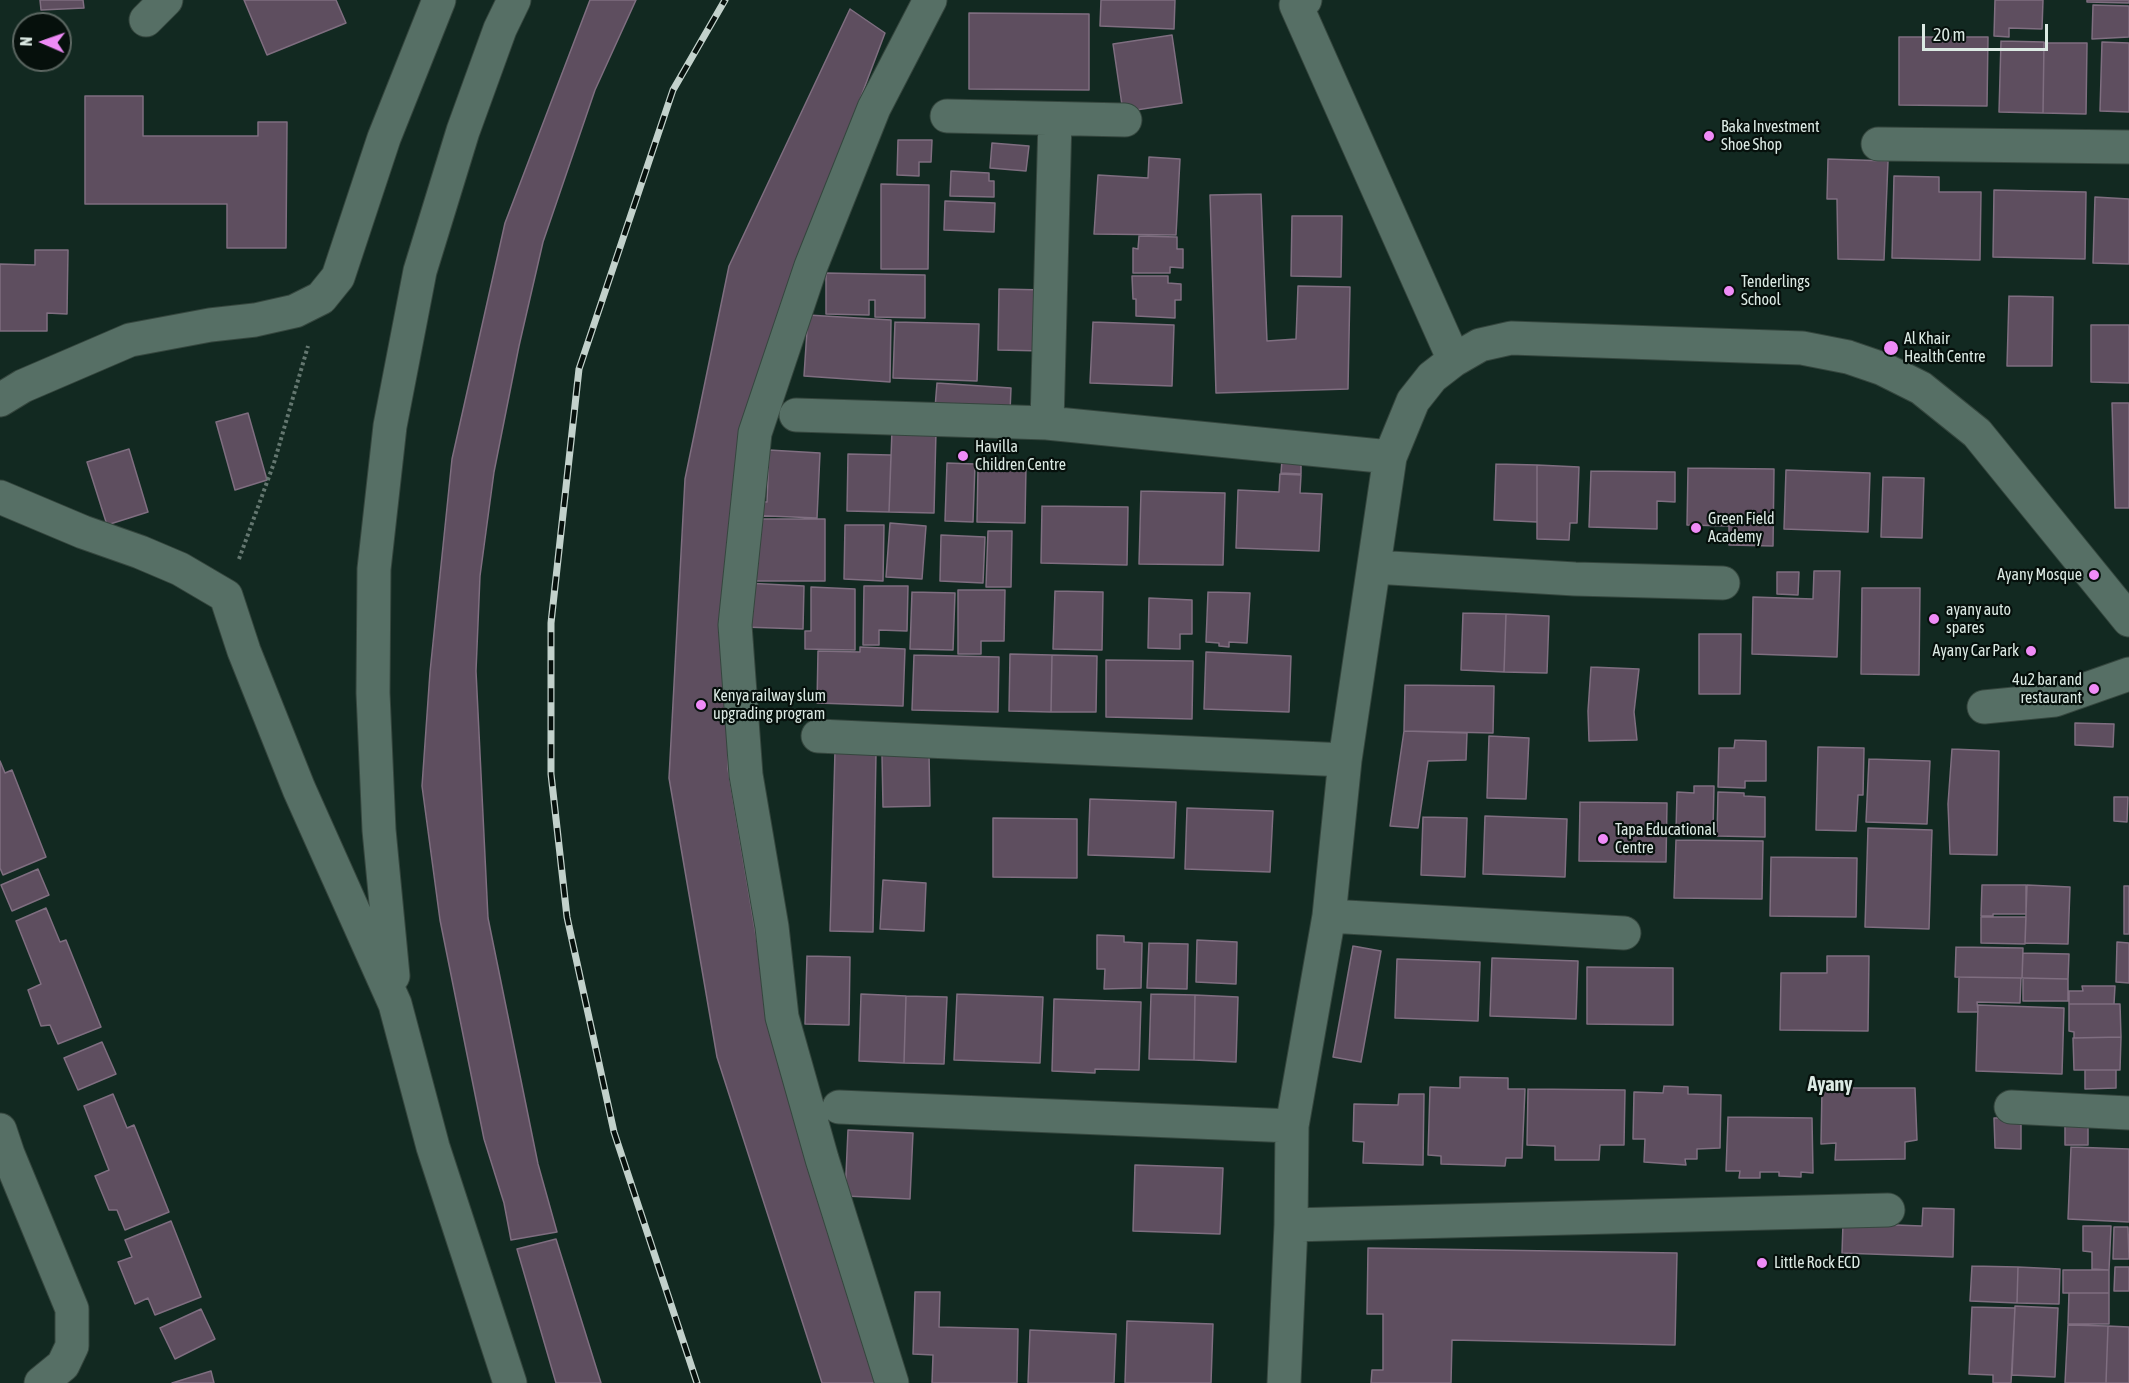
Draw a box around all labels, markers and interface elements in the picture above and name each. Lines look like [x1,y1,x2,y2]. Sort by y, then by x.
north arrow [12,12,72,72]
scale bar [1925,12,2051,50]
text: 20 m [1933,24,1965,45]
text: N [17,36,35,46]
place label: Baka Investment Shoe Shop [1721,117,1820,155]
marker: Baka Investment Shoe Shop [1702,129,1716,143]
place label: Tenderlings School [1741,272,1810,310]
marker: Tenderlings School [1722,284,1736,298]
place label: Al Khair Health Centre [1904,329,1986,367]
marker: Al Khair Health Centre [1882,339,1900,357]
place label: Havilla Children Centre [975,437,1066,475]
marker: Havilla Children Centre [956,449,970,463]
place label: Green Field Academy [1708,509,1775,547]
marker: Green Field Academy [1689,521,1703,535]
place label: Ayany Mosque [1997,565,2082,585]
marker: Ayany Mosque [2087,568,2101,582]
place label: ayany auto spares [1946,600,2011,638]
marker: ayany auto spares [1927,612,1941,626]
place label: Ayany Car Park [1932,641,2019,661]
marker: Ayany Car Park [2024,644,2038,658]
place label: 4u2 bar and restaurant [2012,670,2082,708]
marker: 4u2 bar and restaurant [2087,682,2101,696]
place label: Kenya railway slum upgrading program [713,686,826,724]
marker: Kenya railway slum upgrading program [694,698,708,712]
place label: Tapa Educational Centre [1615,820,1716,858]
marker: Tapa Educational Centre [1596,832,1610,846]
district label: Ayany [1807,1073,1853,1097]
place label: Little Rock ECD [1774,1253,1860,1273]
marker: Little Rock ECD [1755,1256,1769,1270]

